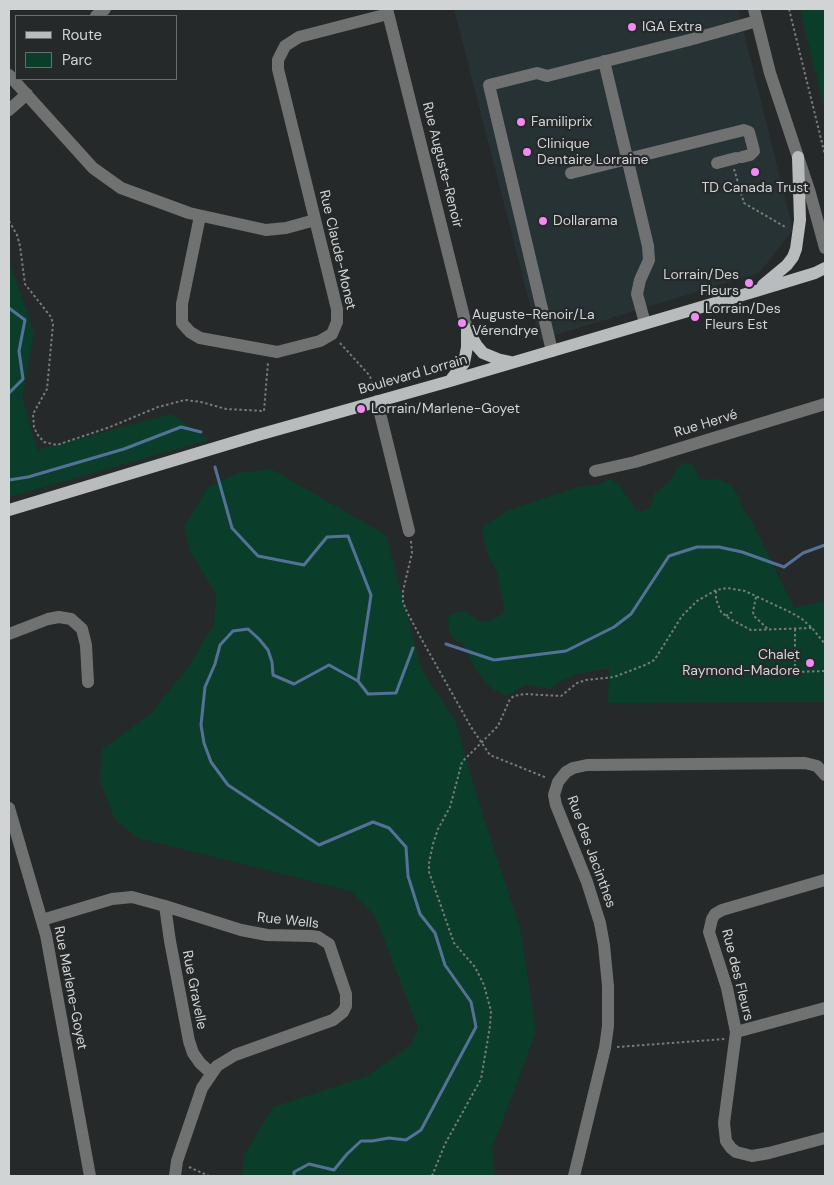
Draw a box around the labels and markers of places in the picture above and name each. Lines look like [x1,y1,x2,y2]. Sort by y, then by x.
place label: IGA Extra [642,19,702,35]
marker: IGA Extra [626,21,638,33]
place label: Familiprix [531,114,592,130]
marker: Familiprix [515,116,527,128]
place label: Clinique Dentaire Lorraine [537,136,648,168]
marker: Clinique Dentaire Lorraine [521,146,533,158]
marker: TD Canada Trust [749,166,761,178]
place label: TD Canada Trust [701,180,809,196]
place label: Dollarama [553,213,618,229]
marker: Dollarama [537,215,549,227]
place label: Lorrain/Des Fleurs [663,267,739,300]
marker: Lorrain/Des Fleurs [743,277,755,289]
place label: Lorrain/Des Fleurs Est [705,301,781,334]
place label: Auguste-Renoir/La Vérendrye [472,307,595,340]
marker: Lorrain/Des Fleurs Est [689,311,701,323]
marker: Auguste-Renoir/La Vérendrye [456,317,468,329]
place label: Lorrain/Marlene-Goyet [371,401,520,417]
marker: Lorrain/Marlene-Goyet [355,403,367,415]
place label: Chalet Raymond-Madore [682,647,800,680]
marker: Chalet Raymond-Madore [804,657,816,669]

